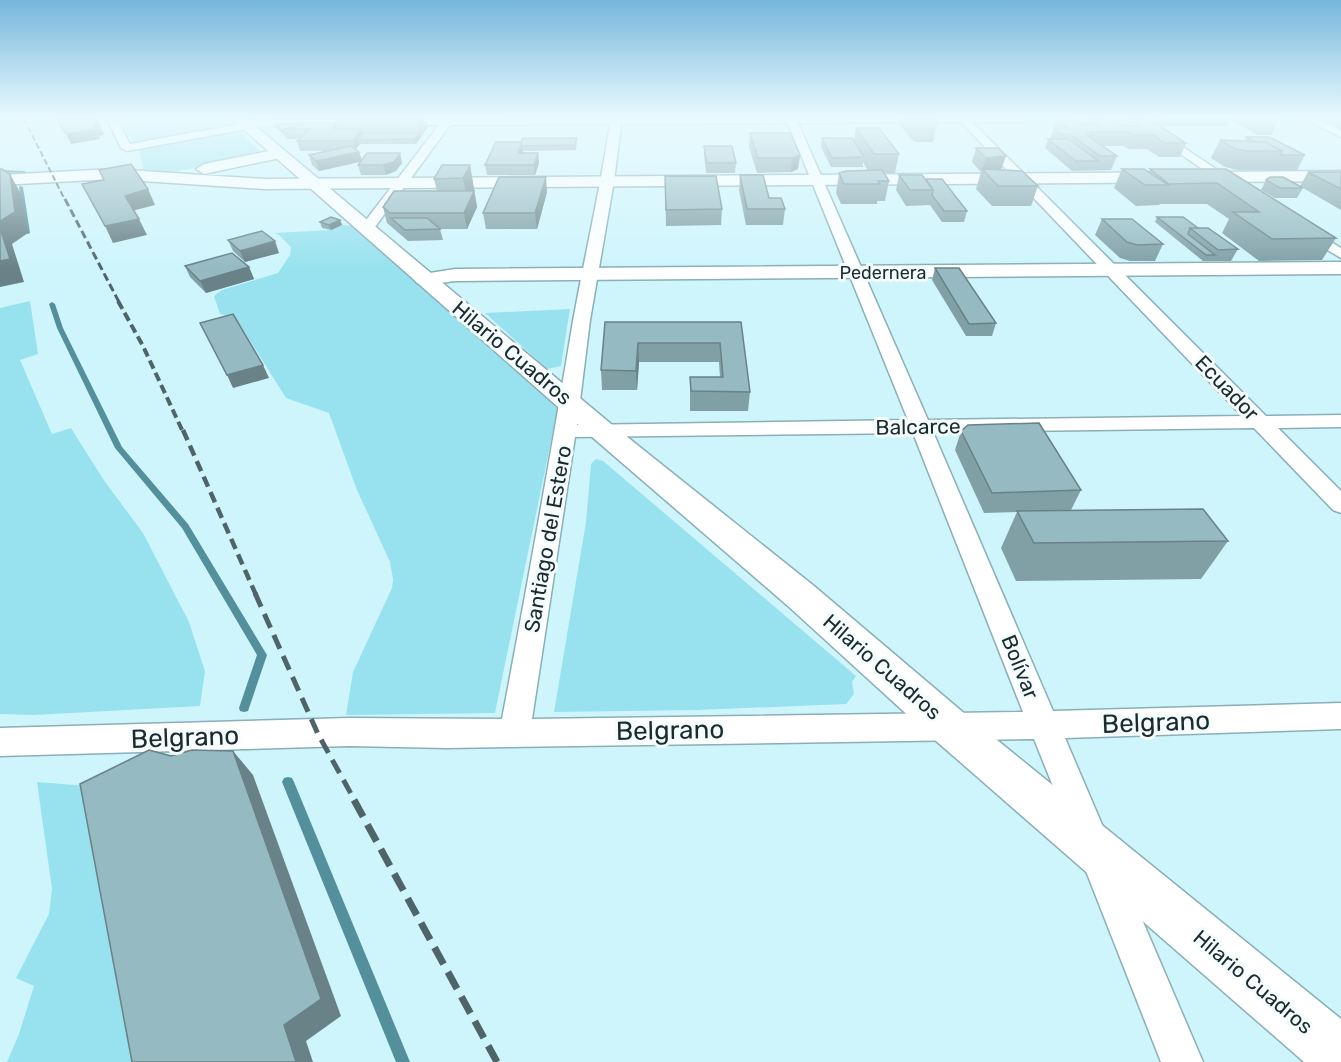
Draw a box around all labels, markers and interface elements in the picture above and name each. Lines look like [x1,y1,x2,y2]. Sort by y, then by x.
street label: Pedernera [840,262,926,284]
street label: Hilario Cuadros [447,295,577,410]
street label: Ecuador [1190,350,1264,425]
street label: Balcarce [875,413,961,440]
street label: Santiago del Estero [519,443,576,634]
street label: Hilario Cuadros [818,609,946,725]
street label: Bolívar [996,631,1045,703]
street label: Belgrano [1101,705,1211,740]
street label: Belgrano [616,714,725,747]
street label: Belgrano [130,720,240,755]
street label: Hilario Cuadros [1188,924,1318,1039]

